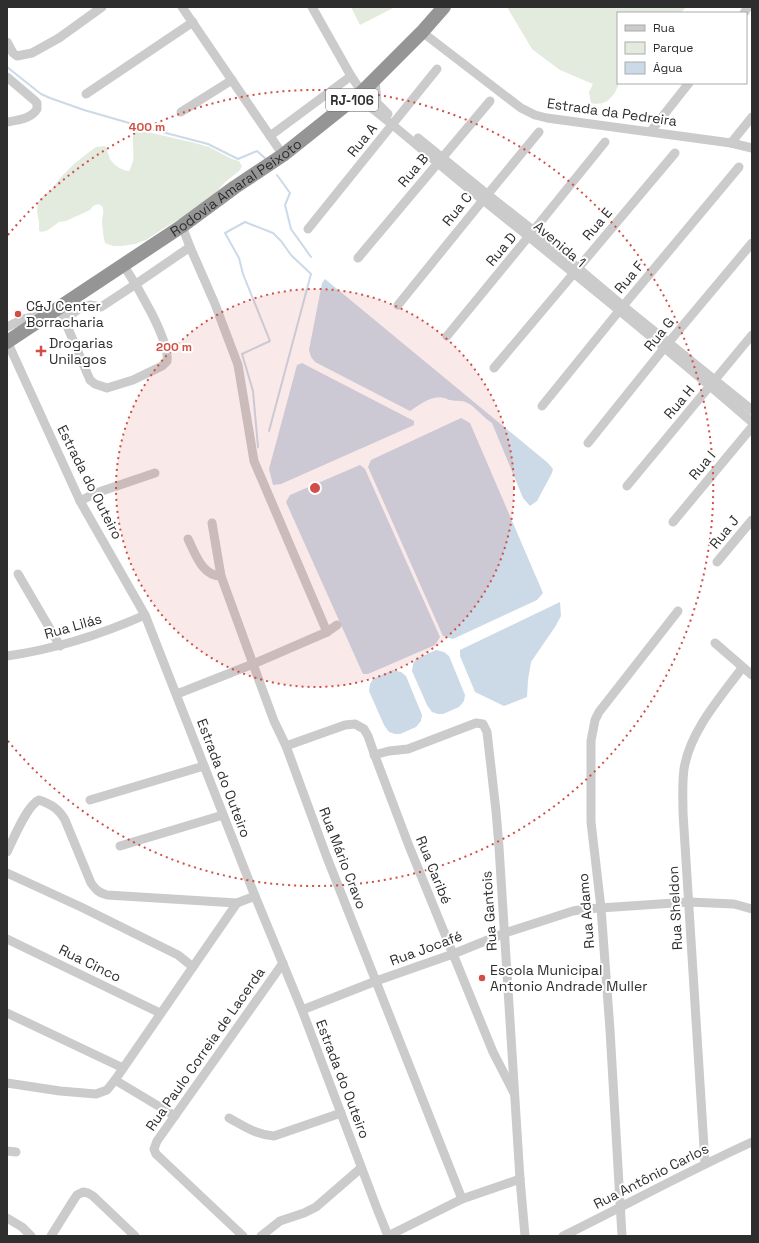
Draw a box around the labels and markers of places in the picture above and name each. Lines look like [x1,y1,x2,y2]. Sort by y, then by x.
place label: C&J Center Borracharia [26,297,104,331]
marker: C&J Center Borracharia [13,309,23,319]
place label: Drogarias Unilagos [49,334,113,368]
marker: Drogarias Unilagos [36,346,46,356]
centre of rings [308,481,322,495]
place label: Escola Municipal Antonio Andrade Muller [490,961,647,995]
marker: Escola Municipal Antonio Andrade Muller [477,973,487,983]

